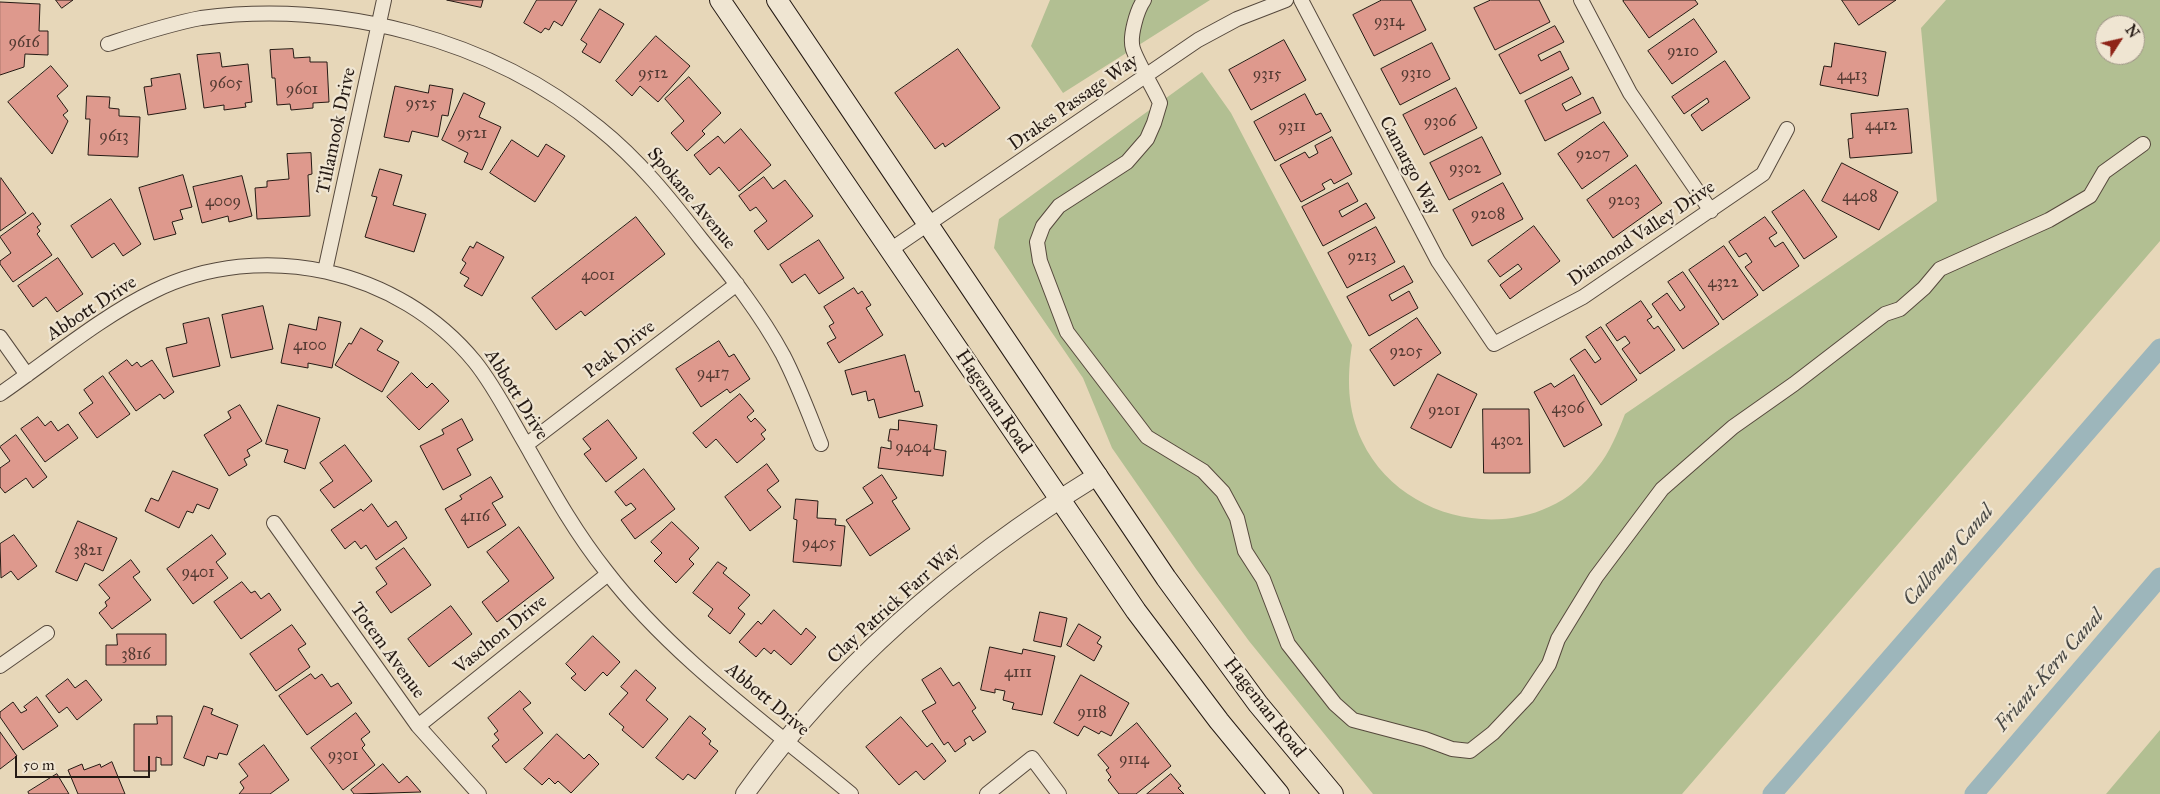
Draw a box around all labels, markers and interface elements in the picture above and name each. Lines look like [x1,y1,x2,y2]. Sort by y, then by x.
house number: 9314 [1374,12,1404,32]
north arrow [2095,15,2145,65]
text: N [2122,22,2142,41]
house number: 9616 [8,33,40,53]
house number: 9210 [1667,42,1699,62]
street label: Drakes Passage Way [1005,50,1143,156]
house number: 9512 [638,64,668,84]
house number: 9310 [1401,64,1431,84]
house number: 9315 [1253,65,1281,85]
street label: Tillamook Drive [312,66,362,196]
house number: 4413 [1837,66,1867,86]
house number: 9605 [209,74,243,94]
house number: 9601 [286,80,318,100]
house number: 9525 [405,94,437,114]
house number: 9306 [1424,112,1456,132]
street label: Camargo Way [1373,113,1445,219]
house number: 4412 [1865,116,1897,136]
house number: 9311 [1278,117,1306,137]
house number: 9521 [457,124,487,144]
house number: 9613 [99,127,129,147]
street label: Spokane Avenue [642,143,740,255]
house number: 9207 [1576,145,1610,165]
house number: 9302 [1449,159,1481,179]
street label: Diamond Valley Drive [1564,176,1720,292]
house number: 4408 [1842,187,1878,207]
house number: 9203 [1608,191,1640,211]
house number: 4009 [205,192,241,212]
house number: 9208 [1471,205,1505,225]
house number: 9213 [1347,247,1377,267]
house number: 4001 [581,266,615,286]
street label: Abbott Drive [43,272,141,346]
house number: 4322 [1707,273,1739,293]
street label: Peak Drive [580,316,660,384]
house number: 4100 [293,336,327,356]
house number: 9205 [1389,342,1423,362]
street label: Abbott Drive [479,346,553,444]
street label: Hageman Road [950,346,1036,458]
house number: 9417 [697,364,729,384]
house number: 4306 [1552,399,1584,419]
house number: 9201 [1428,401,1460,421]
house number: 4302 [1491,431,1523,451]
house number: 9404 [895,438,931,458]
water label: Calloway Canal [1899,501,1999,611]
house number: 4116 [460,507,490,527]
house number: 9405 [802,534,836,554]
street label: Clay Patrick Farr Way [823,539,965,669]
house number: 3821 [73,541,103,561]
house number: 9401 [182,563,214,583]
street label: Vaschon Drive [450,591,552,679]
street label: Totem Avenue [345,599,429,703]
water label: Friant-Kern Canal [1991,605,2109,737]
house number: 3816 [121,645,151,665]
street label: Hageman Road [1218,654,1310,762]
street label: Abbott Drive [720,658,814,742]
house number: 4111 [1004,663,1032,683]
house number: 9118 [1077,703,1107,723]
scale bar [18,746,152,778]
house number: 9301 [328,746,358,766]
house number: 9114 [1119,750,1149,770]
text: 50 m [23,756,55,774]

